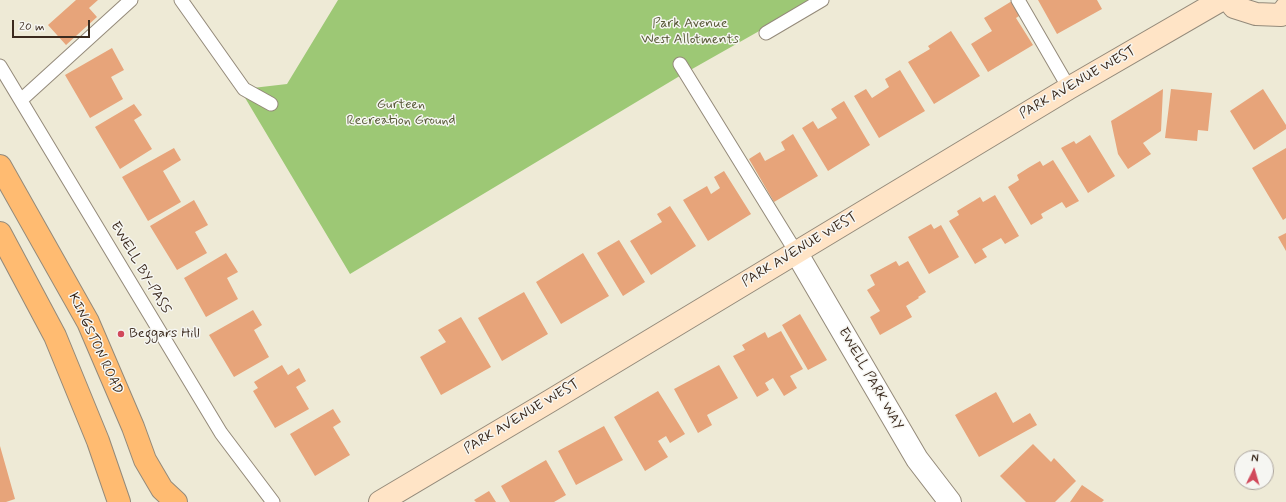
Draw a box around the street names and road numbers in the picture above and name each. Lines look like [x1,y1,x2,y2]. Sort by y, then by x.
street label: PARK AVENUE WEST [1017,43,1139,123]
street label: PARK AVENUE WEST [739,209,861,291]
street label: EWELL BY-PASS [106,219,174,317]
street label: KINGSTON ROAD [64,291,126,397]
street label: EWELL PARK WAY [834,325,906,433]
street label: PARK AVENUE WEST [461,376,583,458]

